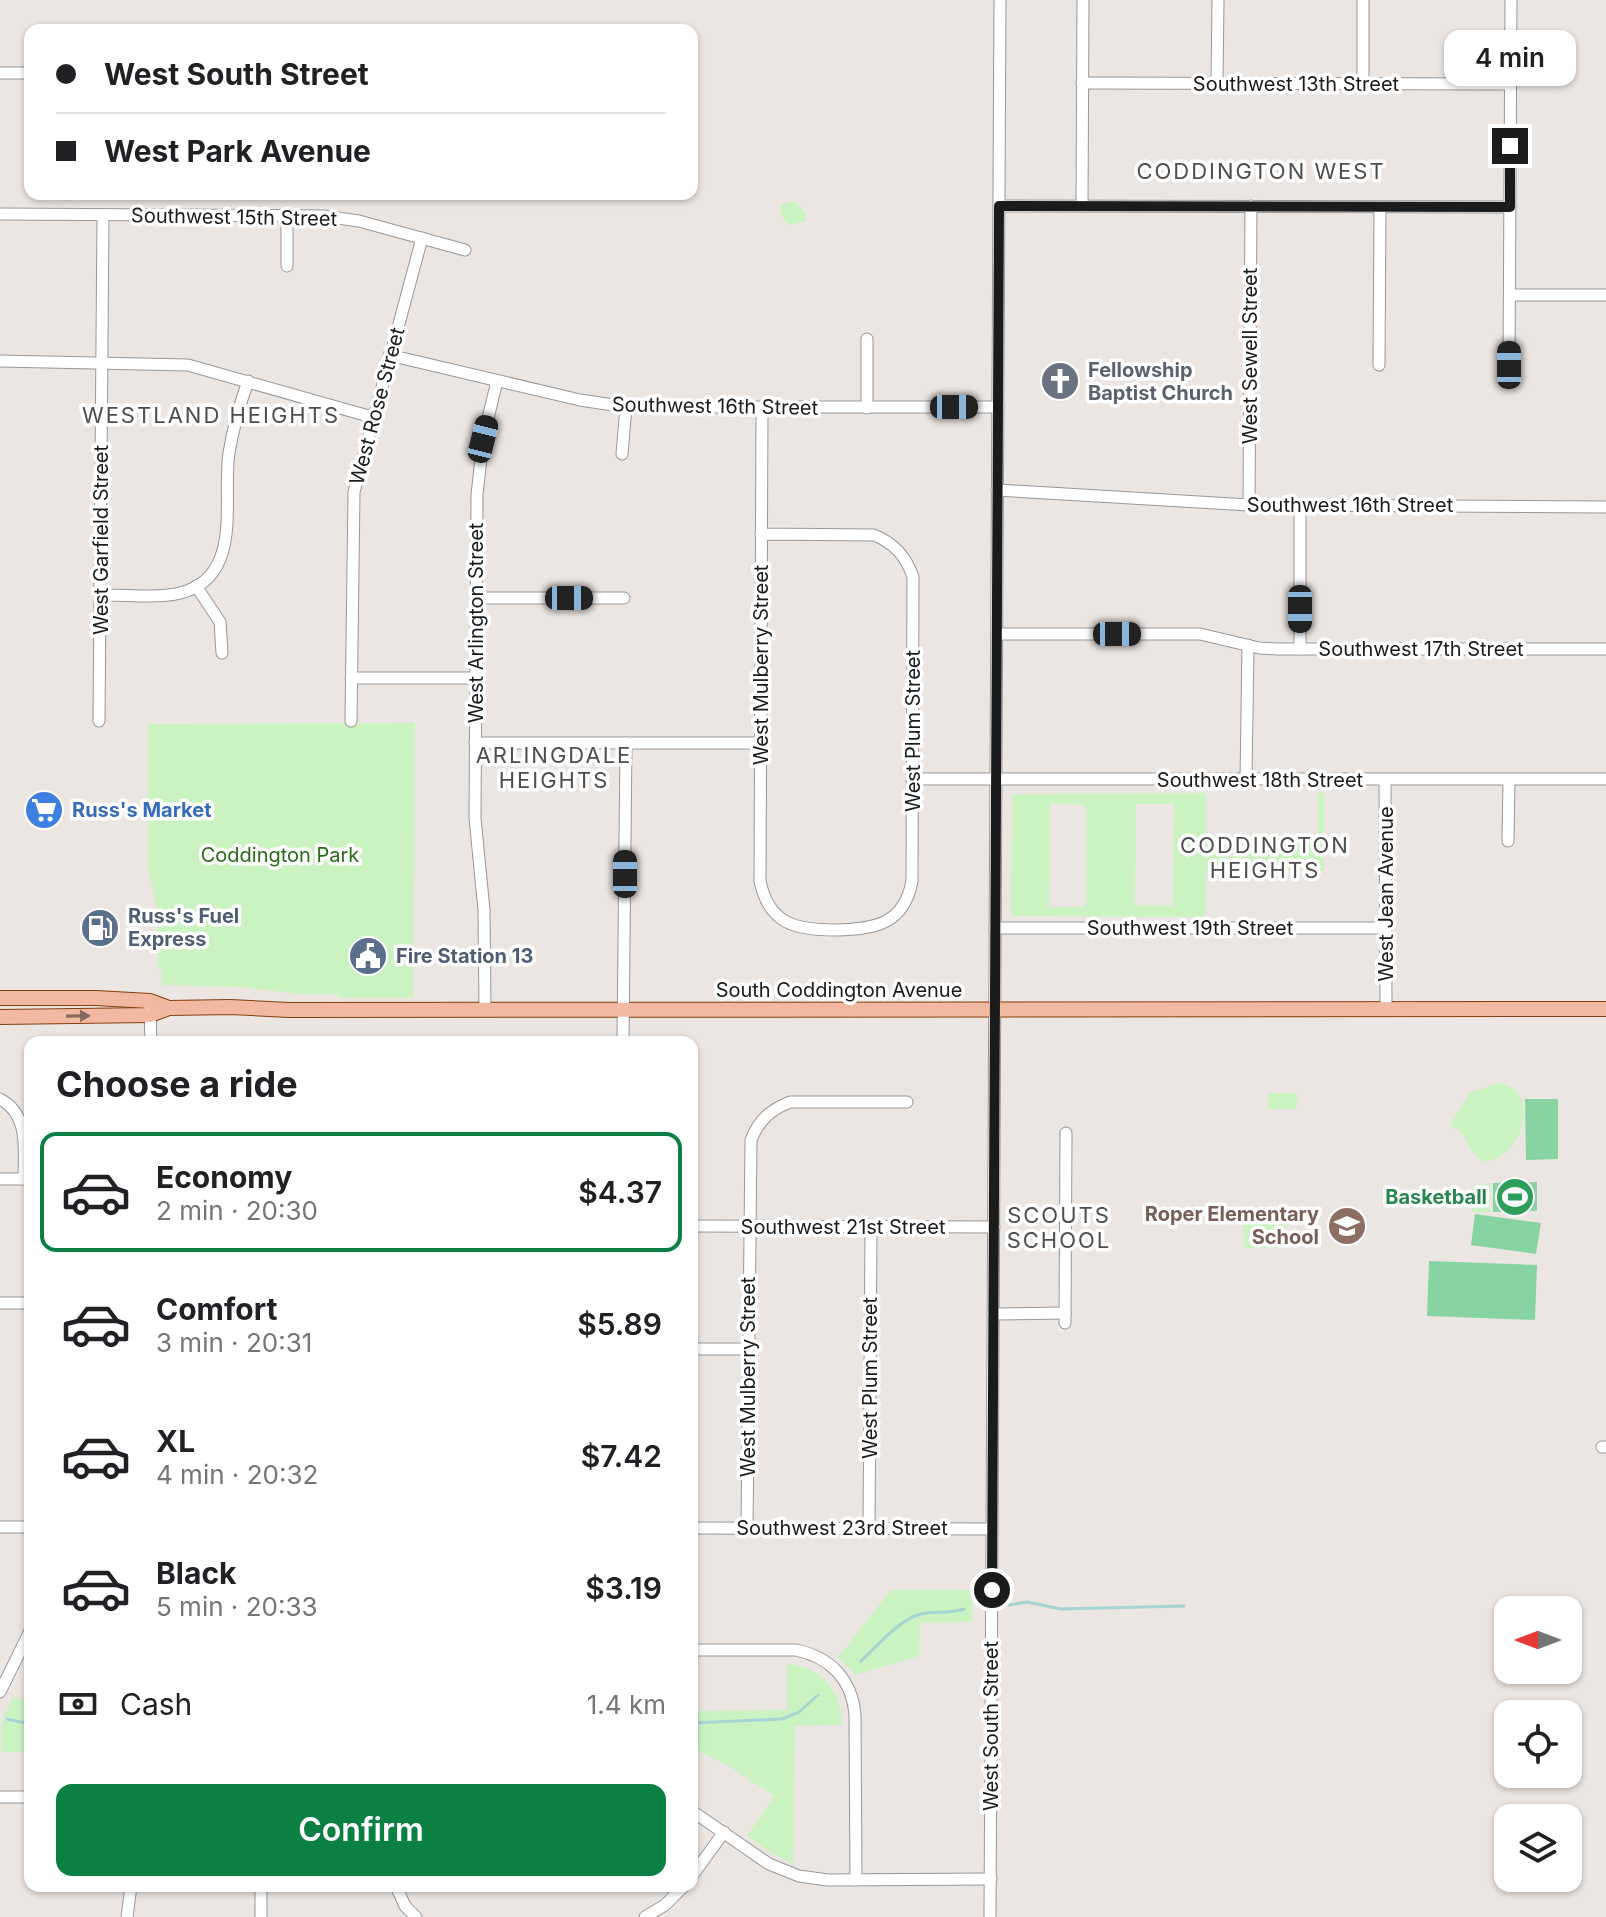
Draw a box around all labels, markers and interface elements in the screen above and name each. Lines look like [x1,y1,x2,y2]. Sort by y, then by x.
callout: 4 min [1444,30,1576,86]
text: 4 min [1475,42,1545,73]
text: West South Street [104,56,369,92]
street label: Southwest 13th Street [1193,72,1400,96]
route end [1492,128,1528,164]
text: West Park Avenue [104,133,371,169]
district label: CODDINGTON WEST [1136,158,1386,184]
street label: Southwest 15th Street [131,203,338,231]
street label: West Sewell Street [1238,267,1262,444]
street label: West Rose Street [344,324,410,487]
car [1497,341,1521,389]
place label: Fellowship Baptist Church [1088,358,1233,405]
church icon: Fellowship Baptist Church [1039,360,1081,402]
street label: Southwest 16th Street [612,392,819,420]
car [930,395,978,419]
district label: WESTLAND HEIGHTS [82,402,340,428]
car [466,413,500,465]
street label: West Garfield Street [89,444,113,635]
street label: Southwest 16th Street [1247,493,1454,517]
street label: West Arlington Street [464,522,488,723]
street label: West Mulberry Street [749,564,773,765]
car [1288,585,1312,633]
car [545,586,593,610]
car [1093,622,1141,646]
street label: Southwest 17th Street [1318,637,1524,661]
street label: West Plum Street [901,649,925,812]
district label: ARLINGDALE HEIGHTS [476,742,632,793]
street label: Southwest 18th Street [1157,768,1364,792]
supermarket icon: Russ's Market [23,789,65,831]
place label: Russ's Market [72,798,211,822]
street label: West Jean Avenue [1374,806,1398,982]
district label: CODDINGTON HEIGHTS [1180,832,1350,883]
park label: Coddington Park [201,843,359,867]
car [613,850,637,898]
place label: Russ's Fuel Express [128,904,239,951]
fuel station icon: Russ's Fuel Express [79,907,121,949]
street label: Southwest 19th Street [1087,916,1294,940]
public building icon: Fire Station 13 [347,935,389,977]
place label: Fire Station 13 [396,944,533,968]
street label: South Coddington Avenue [716,978,962,1002]
one-way arrow [66,1010,91,1022]
text: Choose a ride [56,1062,298,1106]
icon: car [60,1156,132,1228]
text: Economy [156,1159,292,1195]
text: $4.37 [578,1174,662,1210]
sports icon: Basketball [1494,1176,1536,1218]
place label: Basketball [1385,1185,1487,1209]
text: 2 min · 20:30 [156,1195,318,1226]
district label: SCOUTS SCHOOL [1007,1202,1111,1253]
place label: Roper Elementary School [1145,1202,1319,1249]
school or university icon: Roper Elementary School [1326,1205,1368,1247]
street label: Southwest 21st Street [741,1215,946,1239]
street label: West Mulberry Street [736,1276,760,1477]
icon: car [60,1288,132,1360]
text: Comfort [156,1291,277,1327]
street label: West Plum Street [858,1296,882,1459]
text: $5.89 [577,1306,662,1342]
text: 3 min · 20:31 [156,1327,312,1358]
icon: car [60,1420,132,1492]
text: XL [156,1423,195,1459]
text: $7.42 [581,1438,662,1474]
text: 4 min · 20:32 [156,1459,318,1490]
street label: Southwest 23rd Street [736,1516,948,1540]
icon: car [60,1552,132,1624]
text: Black [156,1555,236,1591]
text: $3.19 [585,1570,662,1606]
route start [974,1572,1010,1608]
text: 5 min · 20:33 [156,1591,318,1622]
north arrow [1494,1596,1582,1684]
map controls [1494,1596,1582,1892]
street label: West South Street [979,1640,1003,1811]
icon: cash [56,1682,100,1726]
text: Cash [120,1686,192,1722]
text: 1.4 km [587,1689,666,1720]
button: locate [1494,1700,1582,1788]
button: Confirm [56,1784,666,1876]
button: layers [1494,1804,1582,1892]

